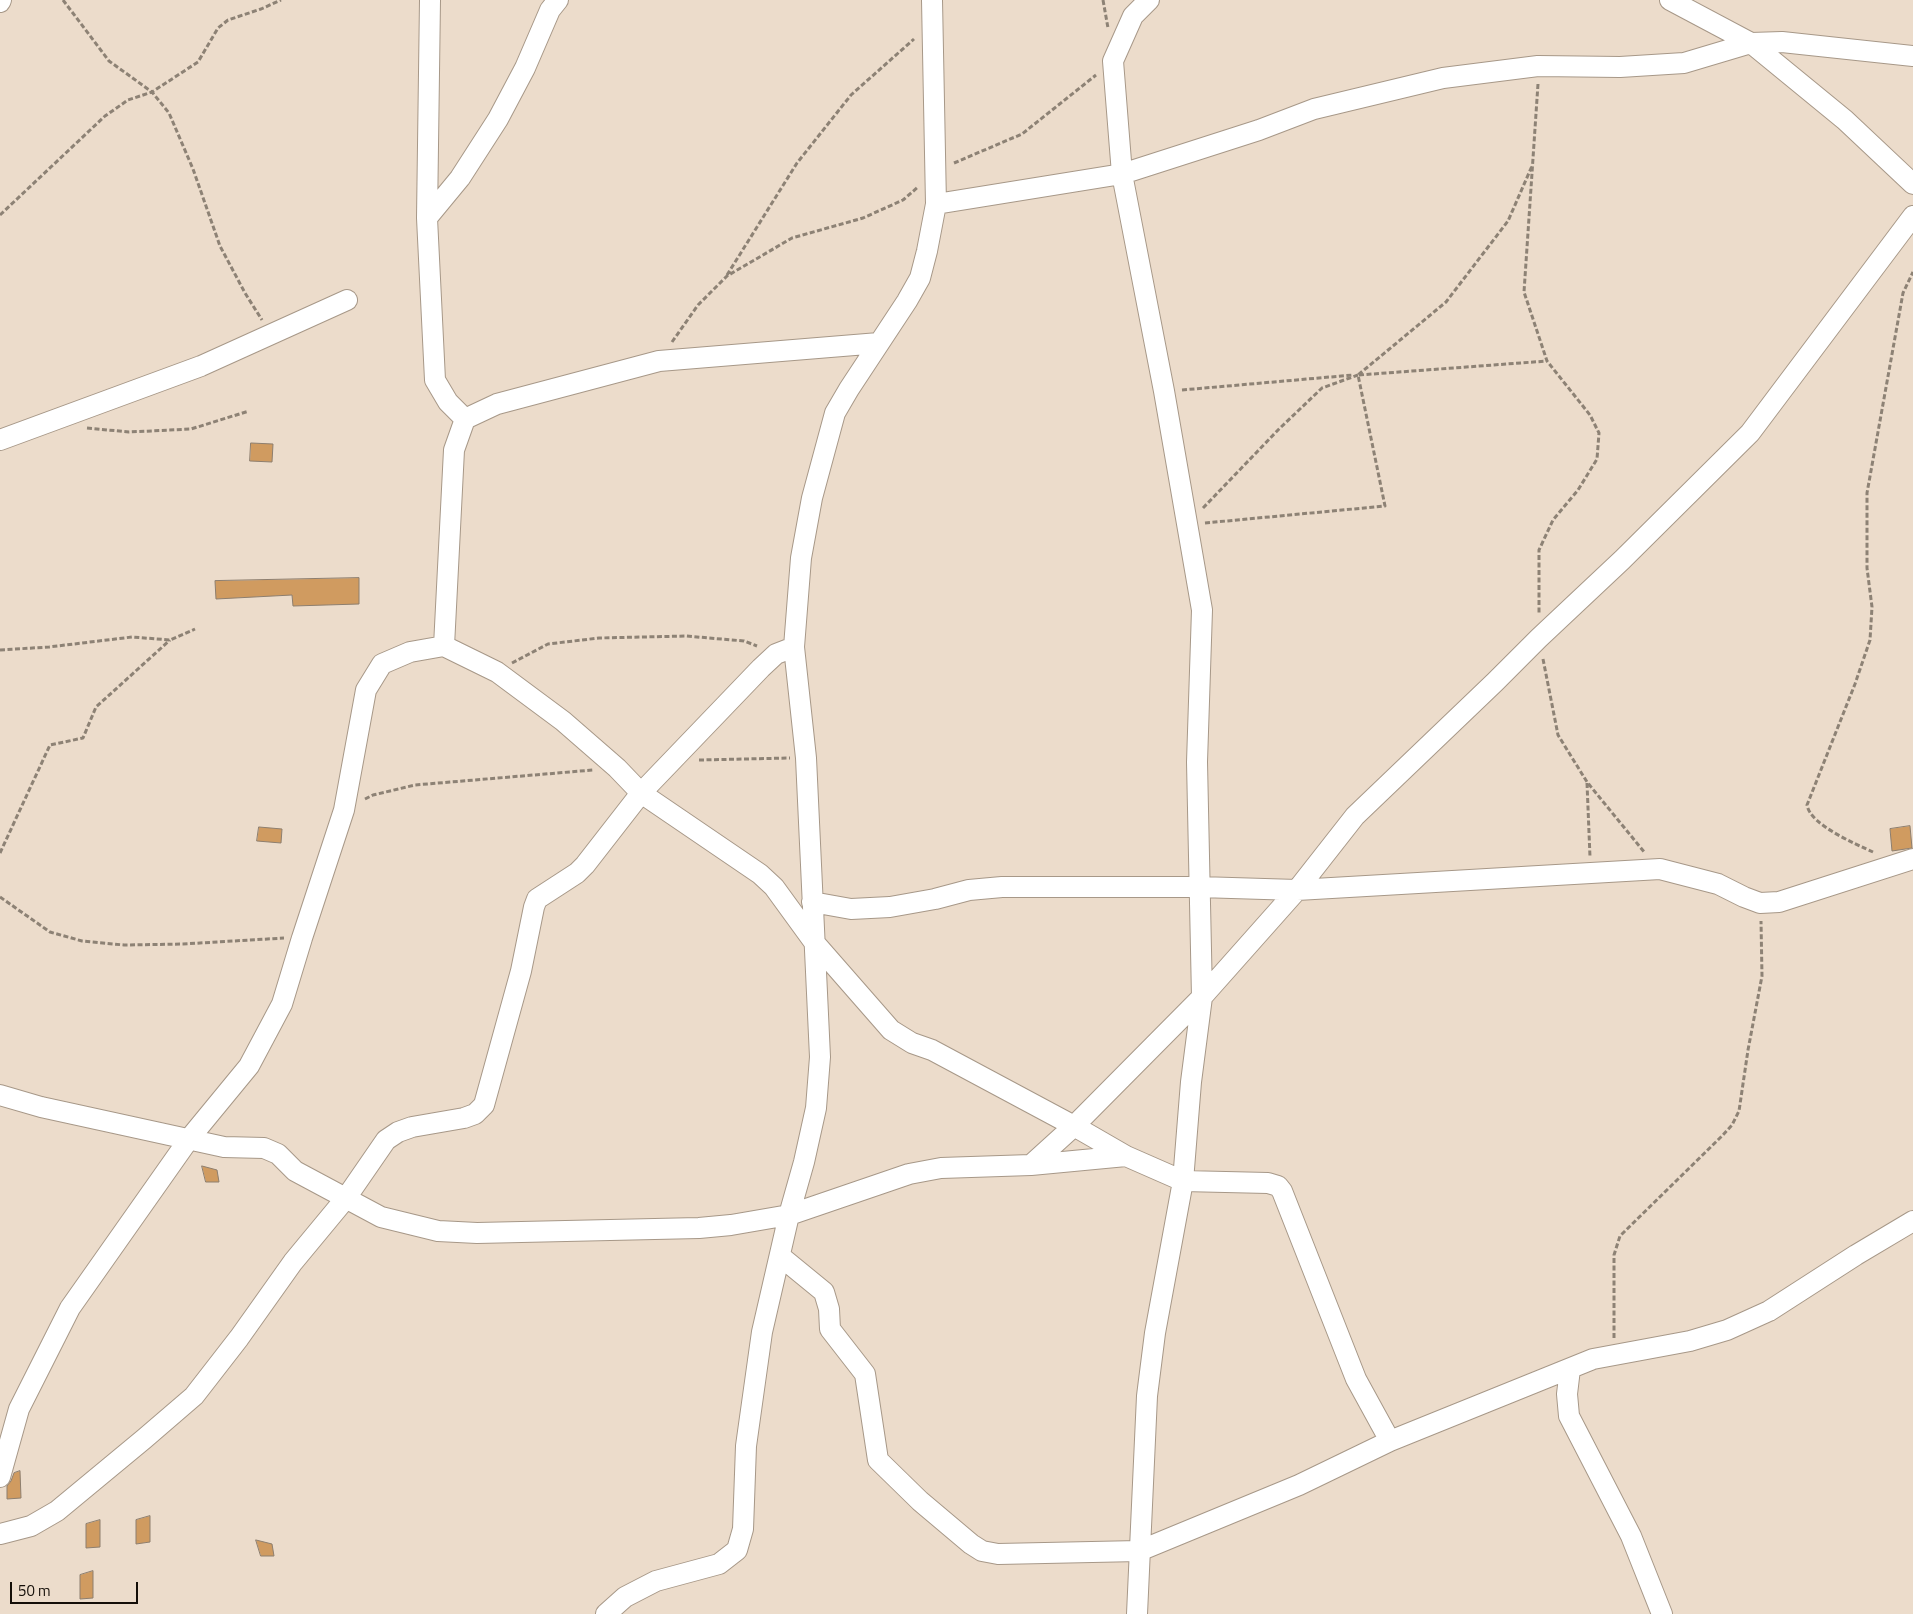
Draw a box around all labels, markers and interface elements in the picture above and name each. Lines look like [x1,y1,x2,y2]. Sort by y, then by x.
scale bar [12,1572,140,1604]
text: 50 m [18,1579,51,1602]

